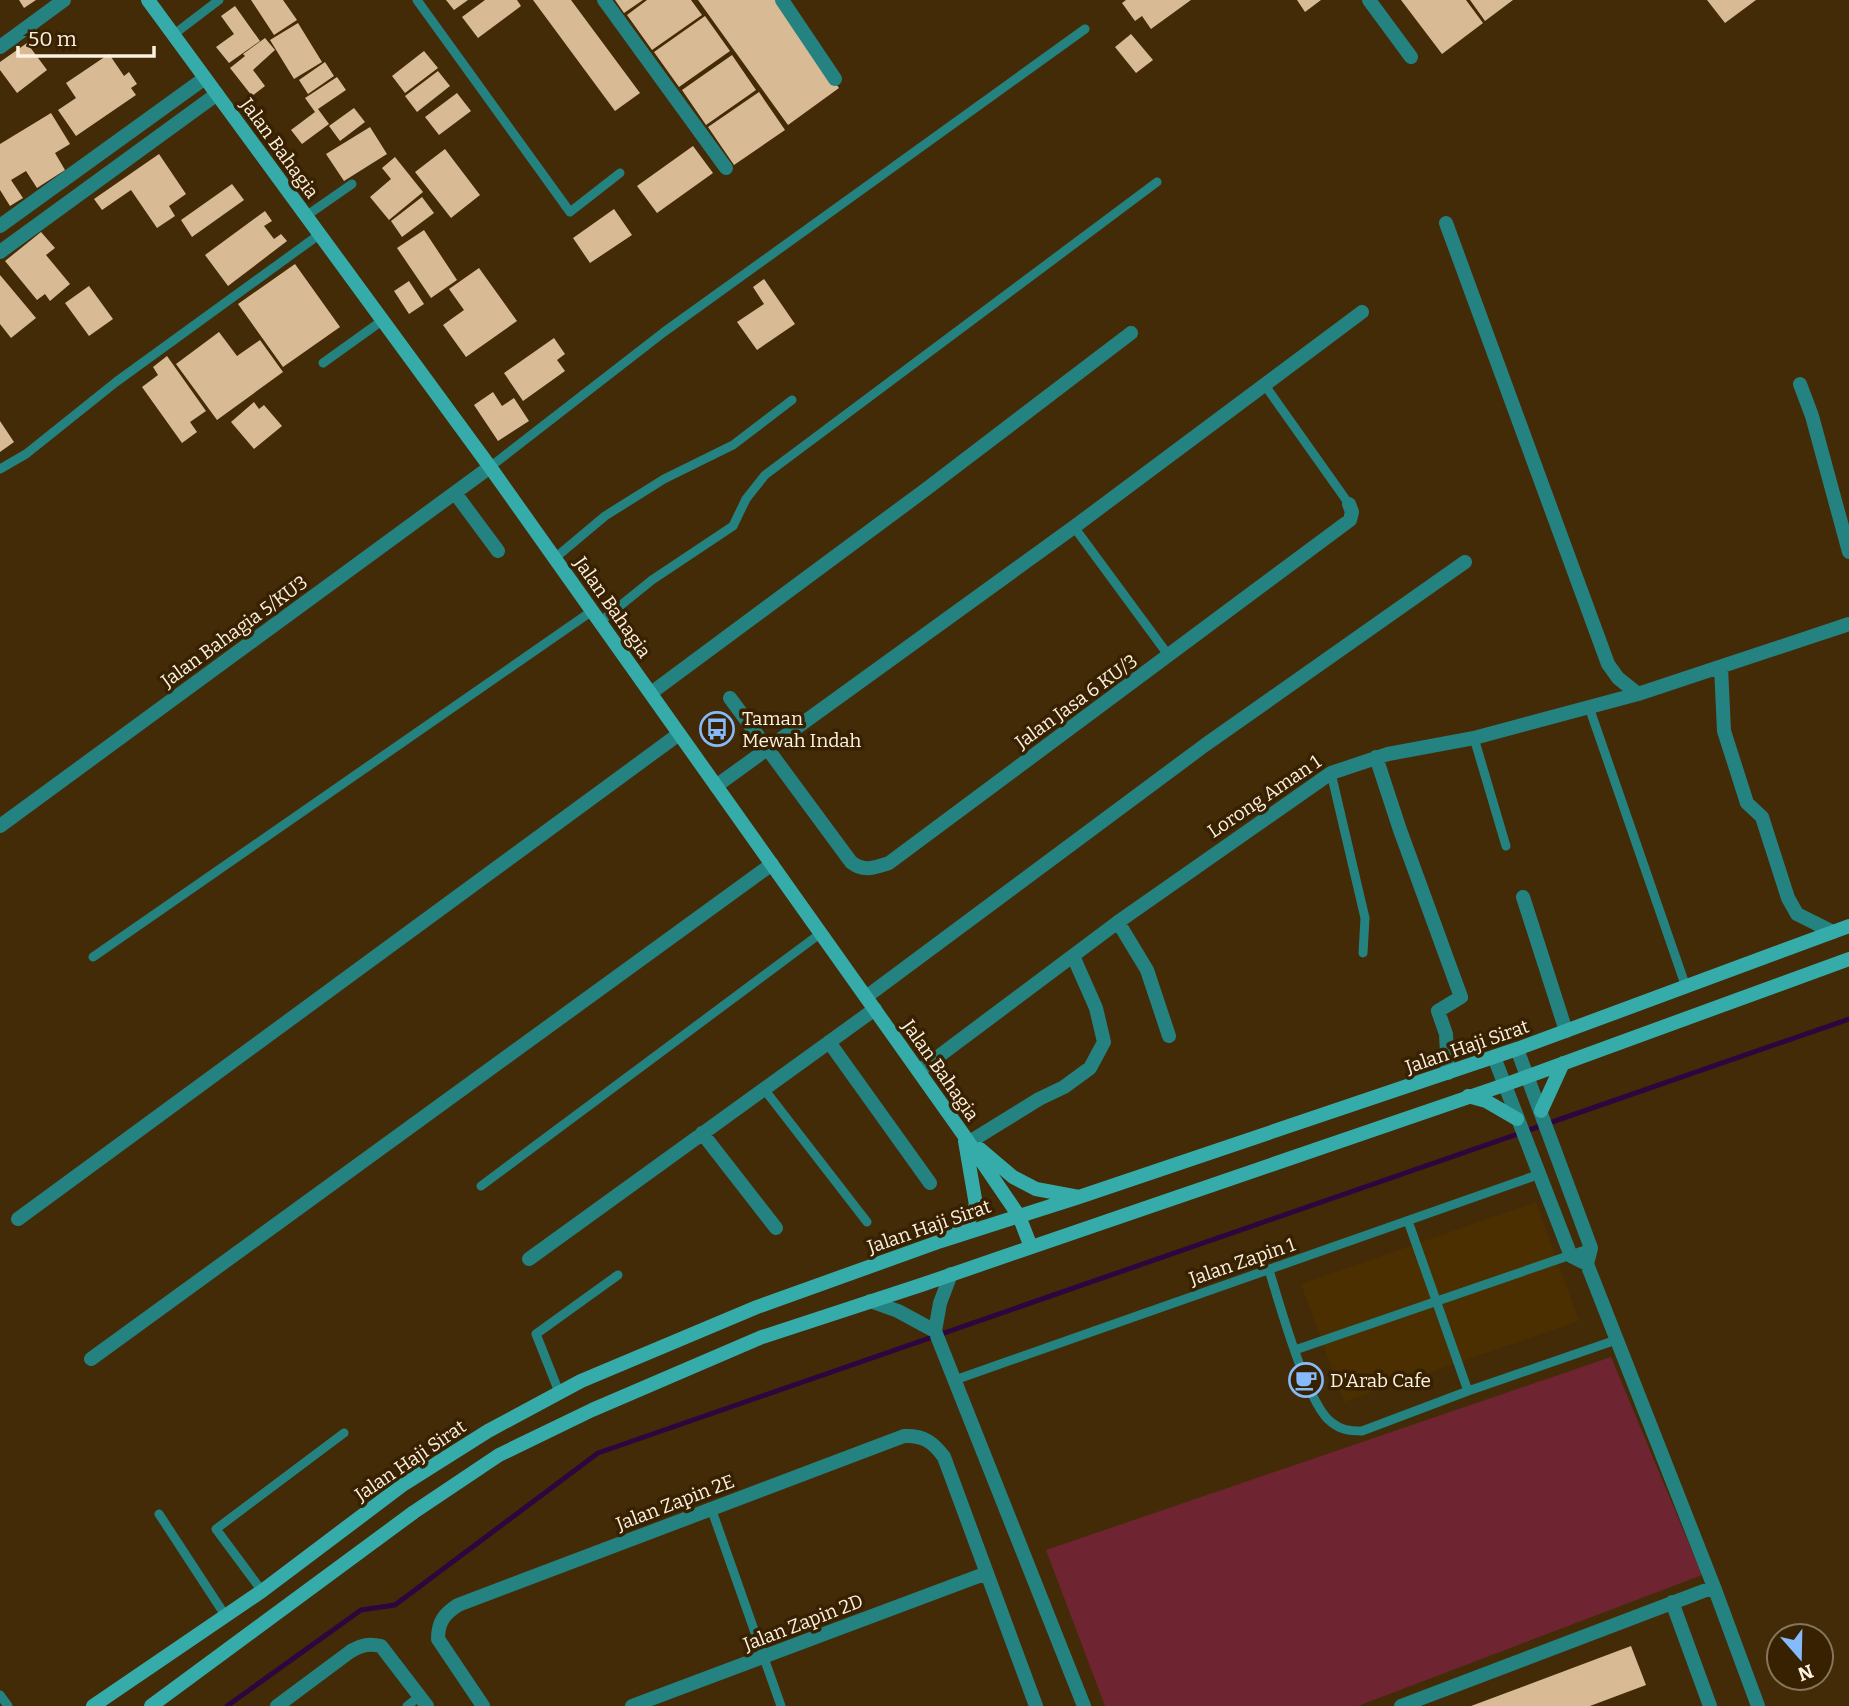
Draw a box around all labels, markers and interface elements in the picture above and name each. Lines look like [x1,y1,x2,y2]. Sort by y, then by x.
scale bar [18,14,154,58]
text: 50 m [28,26,77,52]
street label: Jalan Bahagia [235,93,324,203]
street label: Jalan Bahagia [569,551,656,663]
street label: Jalan Bahagia 5/KU3 [156,571,312,693]
street label: Jalan Jasa 6 KU/3 [1010,649,1142,754]
place label: Taman Mewah Indah [742,707,862,752]
bus stop icon: Taman Mewah Indah [698,710,736,748]
street label: Lorong Aman 1 [1203,750,1326,843]
street label: Jalan Bahagia [897,1014,984,1126]
street label: Jalan Haji Sirat [1401,1015,1532,1079]
street label: Jalan Haji Sirat [863,1195,994,1259]
street label: Jalan Zapin 1 [1185,1233,1298,1291]
cafe icon: D'Arab Cafe [1287,1361,1325,1399]
place label: D'Arab Cafe [1330,1369,1431,1392]
street label: Jalan Haji Sirat [350,1415,470,1507]
street label: Jalan Zapin 2E [612,1469,738,1536]
street label: Jalan Zapin 2D [739,1589,866,1656]
north arrow [1765,1622,1835,1692]
text: N [1795,1659,1816,1686]

